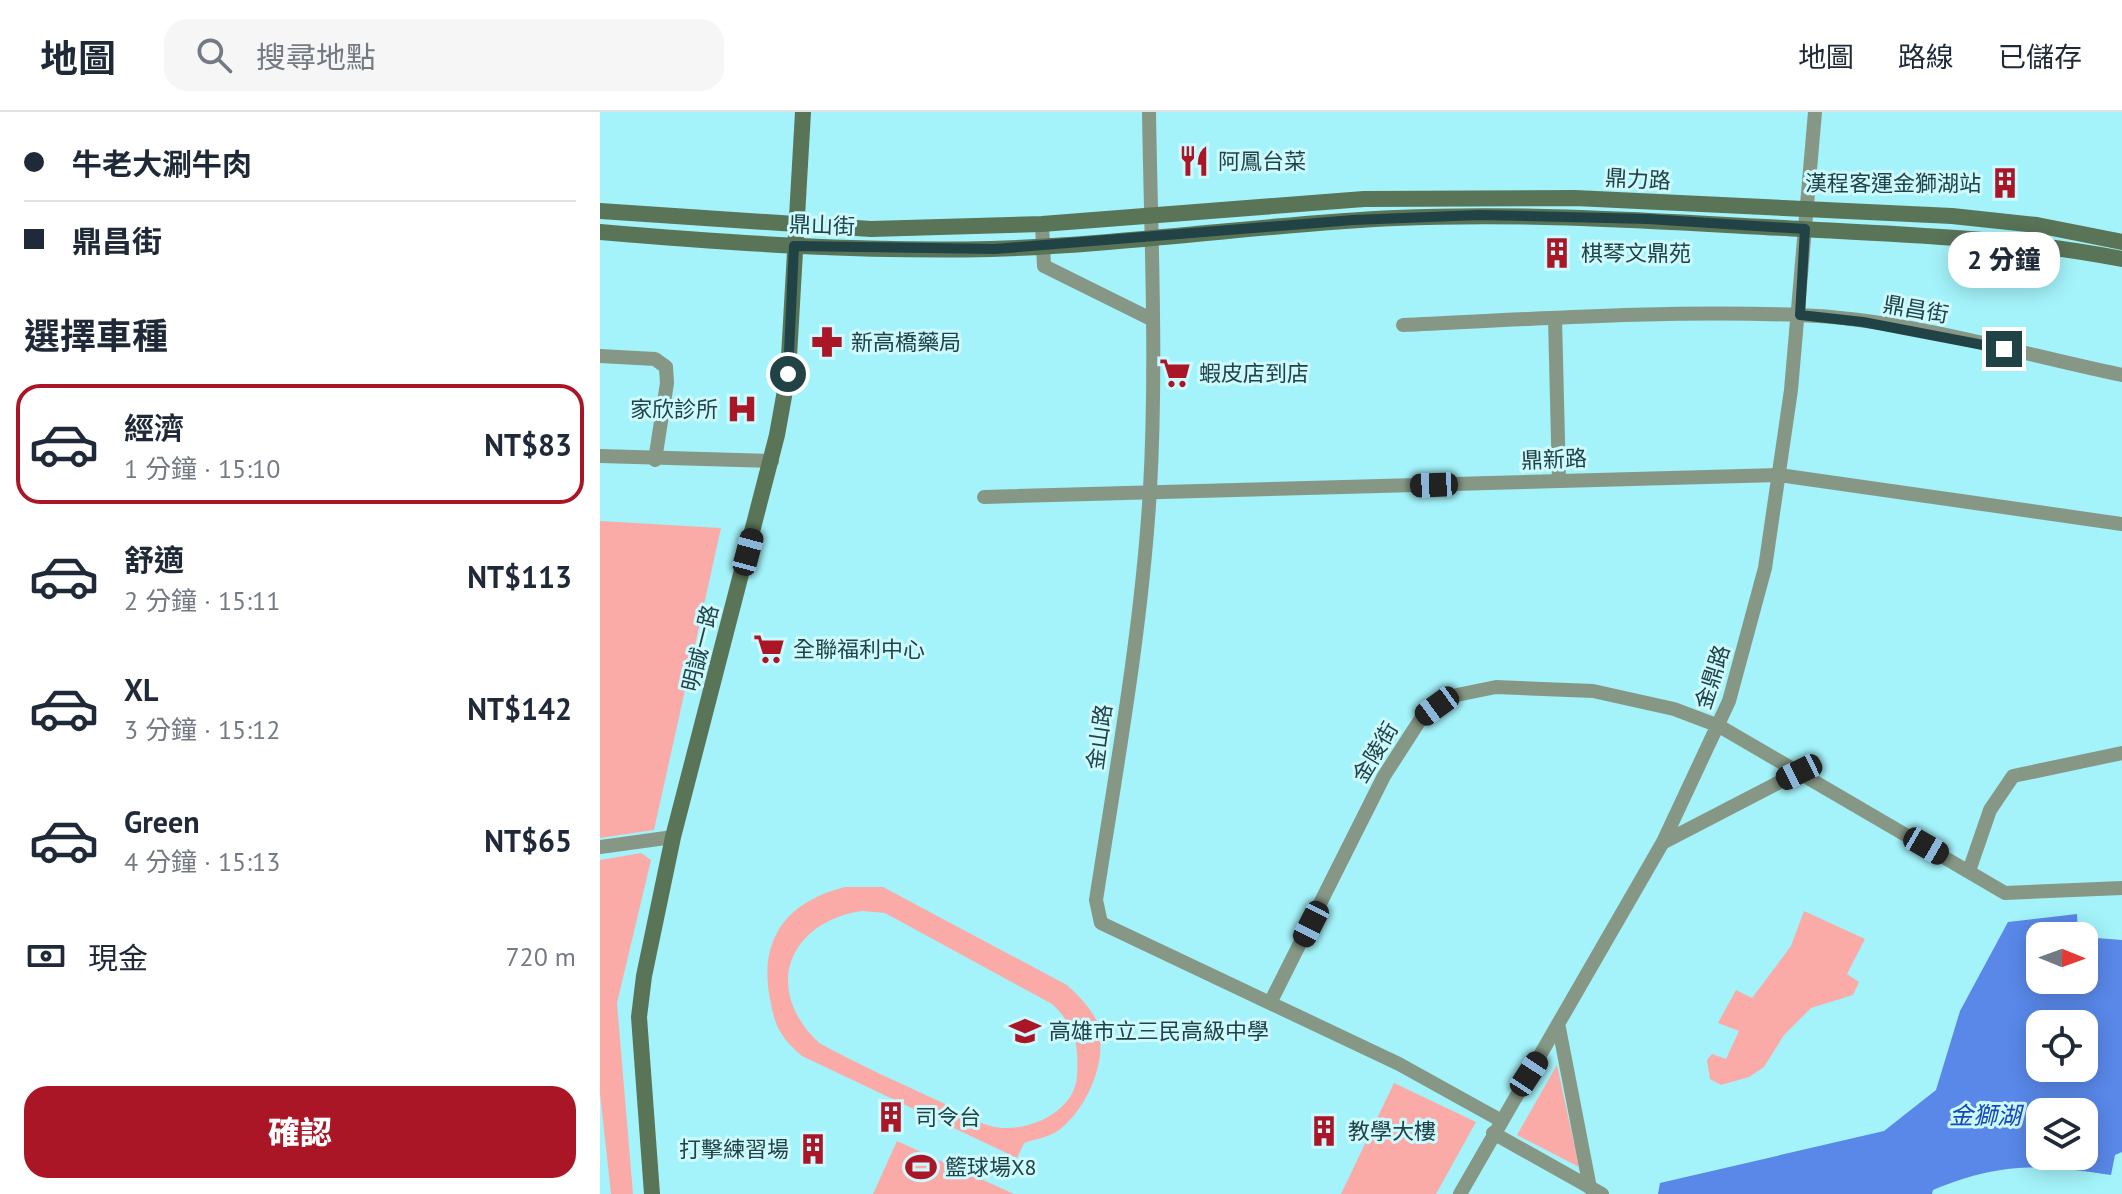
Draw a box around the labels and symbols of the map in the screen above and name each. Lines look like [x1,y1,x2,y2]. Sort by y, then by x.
restaurant icon: 阿鳳台菜 [1177,144,1211,178]
place label: 阿鳳台菜 [1218,147,1306,175]
street label: 鼎力路 [1604,163,1672,195]
building icon: 漢程客運金獅湖站 [1988,166,2022,200]
place label: 漢程客運金獅湖站 [1805,169,1981,197]
street label: 鼎山街 [789,210,855,240]
callout: 2 分鐘 [1948,233,2060,289]
building icon: 棋琴文鼎苑 [1540,236,1574,270]
place label: 棋琴文鼎苑 [1581,239,1691,267]
street label: 鼎昌街 [1881,289,1951,329]
pharmacy icon: 新高橋藥局 [810,325,844,359]
place label: 新高橋藥局 [851,328,961,356]
route end [1986,331,2022,367]
route start [770,356,806,392]
supermarket icon: 蝦皮店到店 [1158,356,1192,390]
place label: 蝦皮店到店 [1199,359,1309,387]
hospital icon: 家欣診所 [725,392,759,426]
place label: 家欣診所 [630,395,718,423]
street label: 鼎新路 [1521,444,1587,474]
car [1410,472,1458,498]
car [730,526,766,578]
street label: 明誠一路 [676,602,724,694]
supermarket icon: 全聯福利中心 [752,632,786,666]
place label: 全聯福利中心 [793,635,925,663]
street label: 金鼎路 [1688,641,1736,713]
car [1411,682,1463,730]
street label: 金山路 [1081,702,1117,772]
street label: 金陵街 [1346,716,1404,788]
car [1772,751,1826,793]
car [1899,824,1953,868]
car [1289,897,1333,951]
north arrow [2026,922,2098,994]
school or university icon: 高雄市立三民高級中學 [1008,1014,1042,1048]
place label: 高雄市立三民高級中學 [1049,1017,1269,1045]
car [1506,1047,1552,1101]
building icon: 司令台 [874,1100,908,1134]
water label: 金獅湖 [1949,1100,2025,1131]
place label: 司令台 [915,1103,981,1131]
building icon: 教學大樓 [1307,1114,1341,1148]
place label: 教學大樓 [1348,1117,1436,1145]
building icon: 打擊練習場 [796,1132,830,1166]
place label: 打擊練習場 [679,1135,789,1163]
sports icon: 籃球場X8 [904,1150,938,1184]
place label: 籃球場X8 [945,1153,1037,1181]

